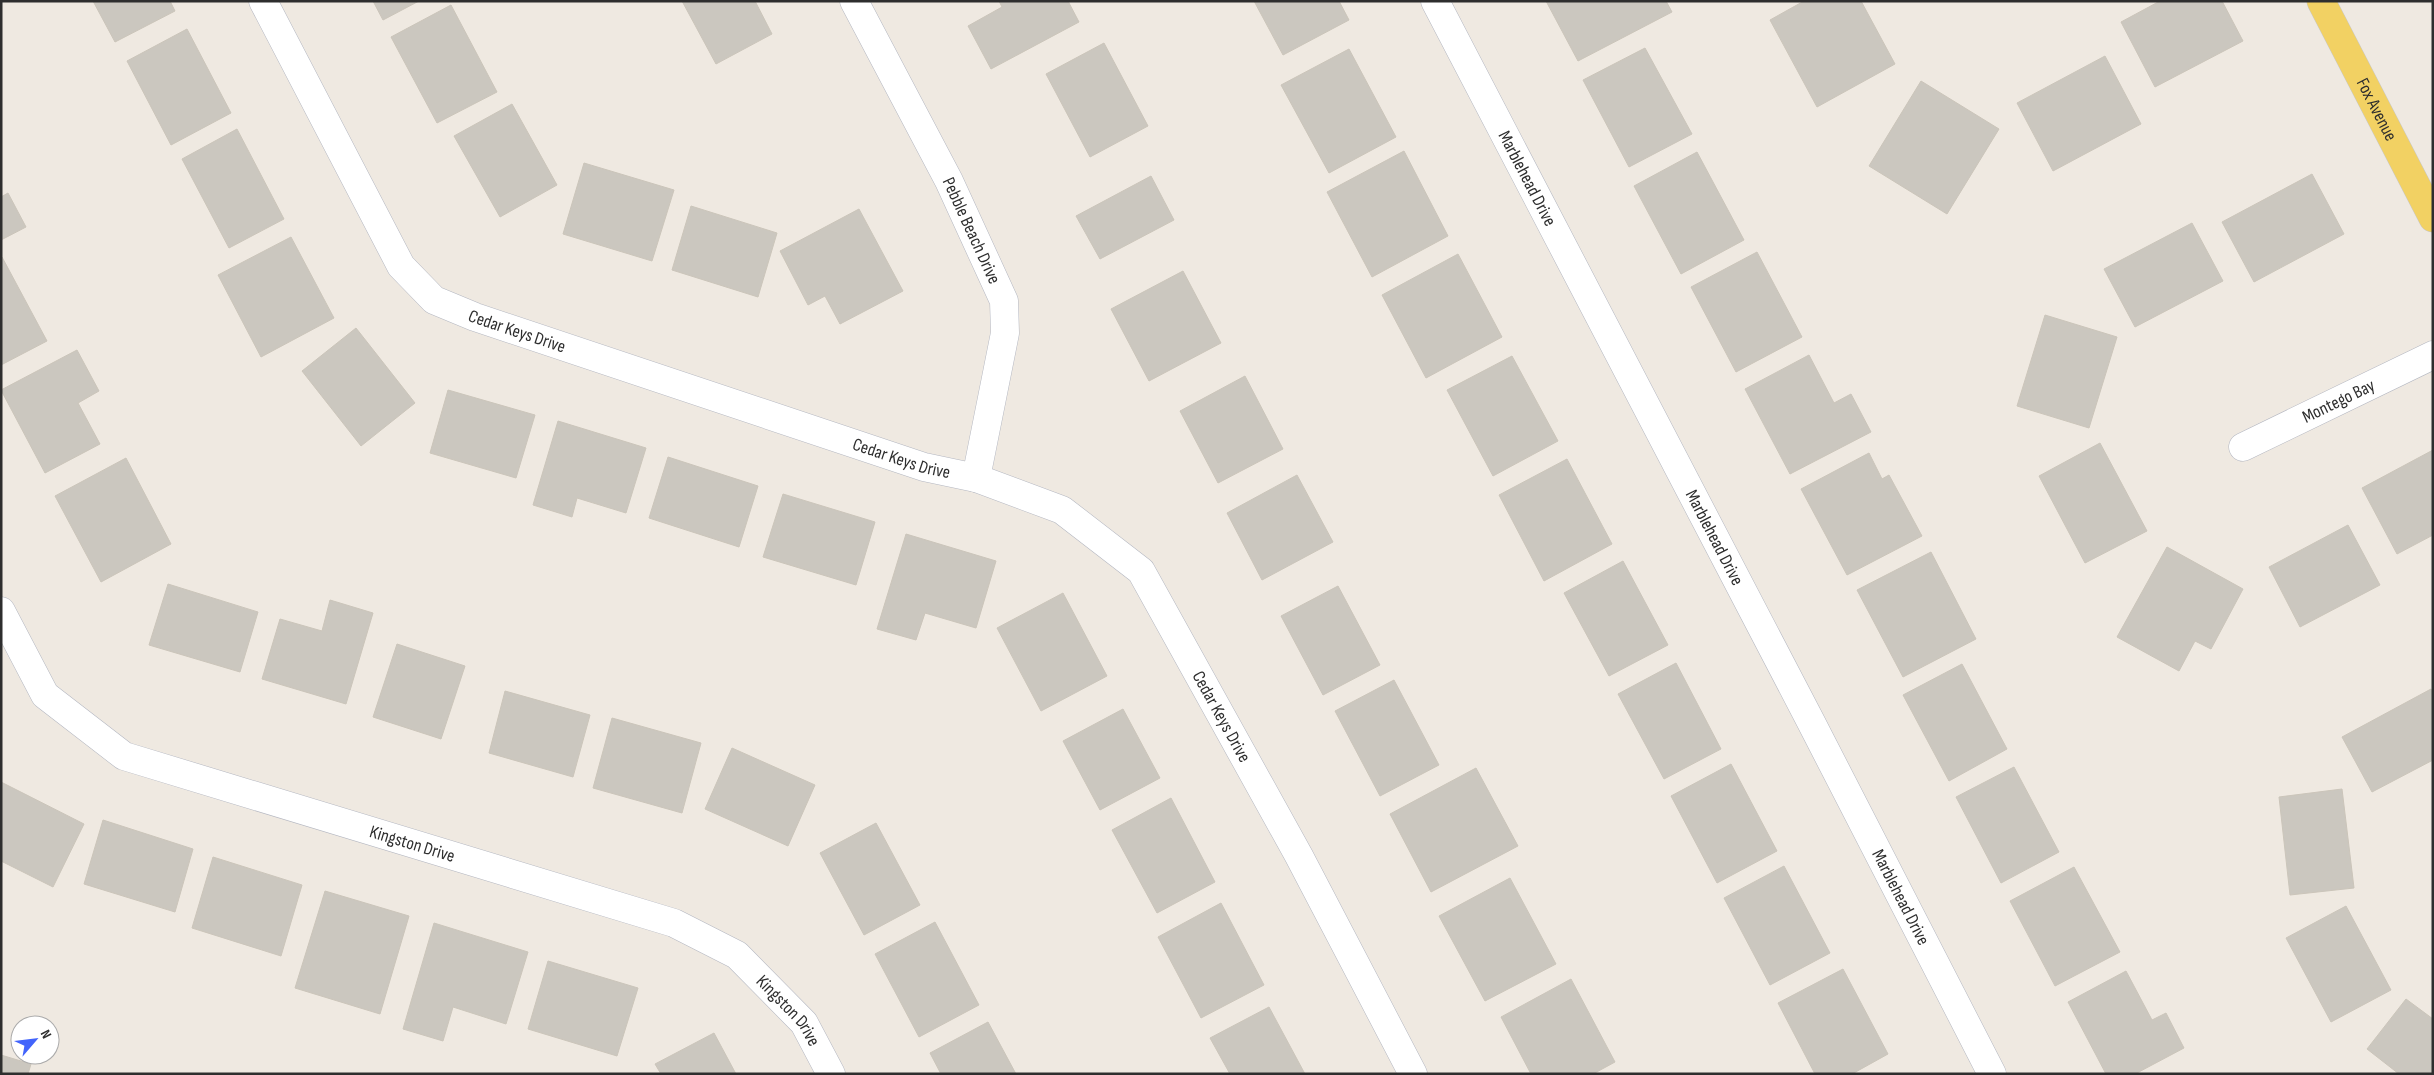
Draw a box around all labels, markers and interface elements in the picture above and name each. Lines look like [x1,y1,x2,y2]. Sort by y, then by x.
street label: Fox Avenue [2352,75,2402,144]
street label: Marblehead Drive [1494,127,1561,230]
street label: Pebble Beach Drive [938,174,1005,287]
street label: Cedar Keys Drive [465,305,568,357]
street label: Montego Bay [2299,374,2378,427]
street label: Cedar Keys Drive [850,433,952,483]
street label: Marblehead Drive [1681,486,1748,589]
street label: Cedar Keys Drive [1188,667,1255,766]
street label: Kingston Drive [367,821,457,866]
street label: Marblehead Drive [1868,846,1934,948]
street label: Kingston Drive [752,970,825,1049]
north arrow [10,1015,60,1065]
text: N [37,1027,55,1041]

